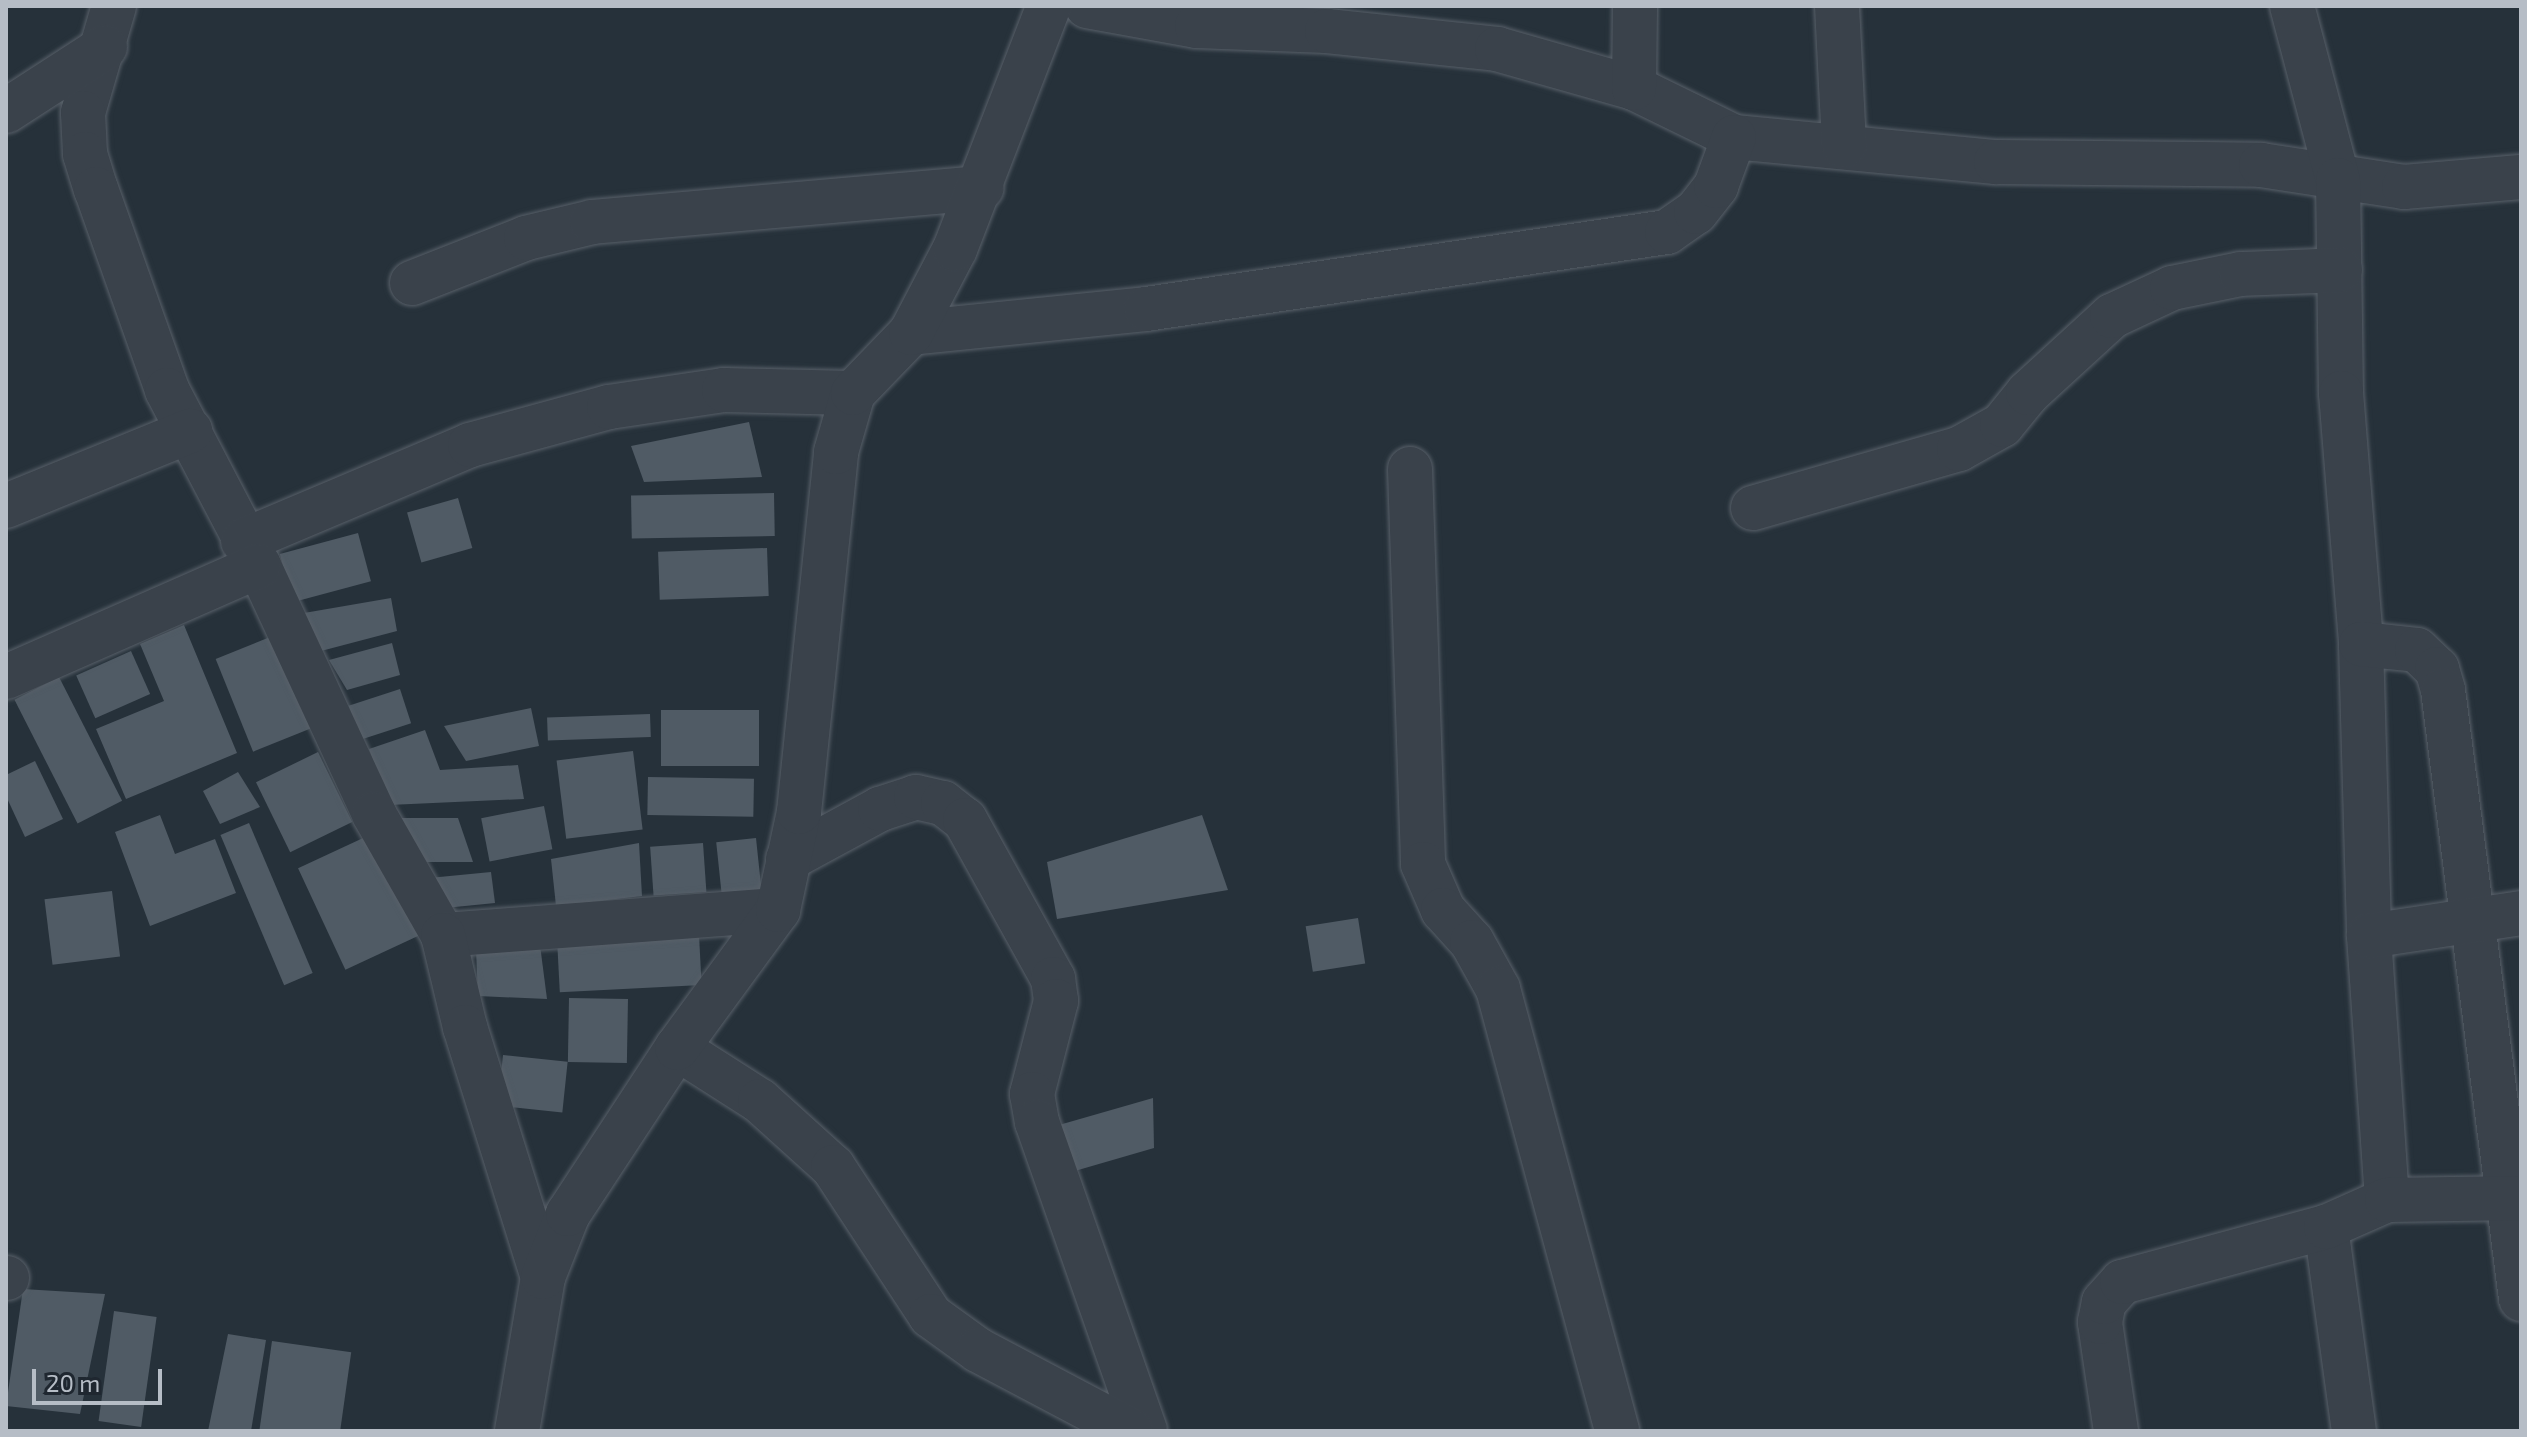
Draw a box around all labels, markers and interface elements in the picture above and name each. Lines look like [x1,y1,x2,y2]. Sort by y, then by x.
scale bar [36,1353,166,1403]
text: 20 m [46,1368,100,1397]

